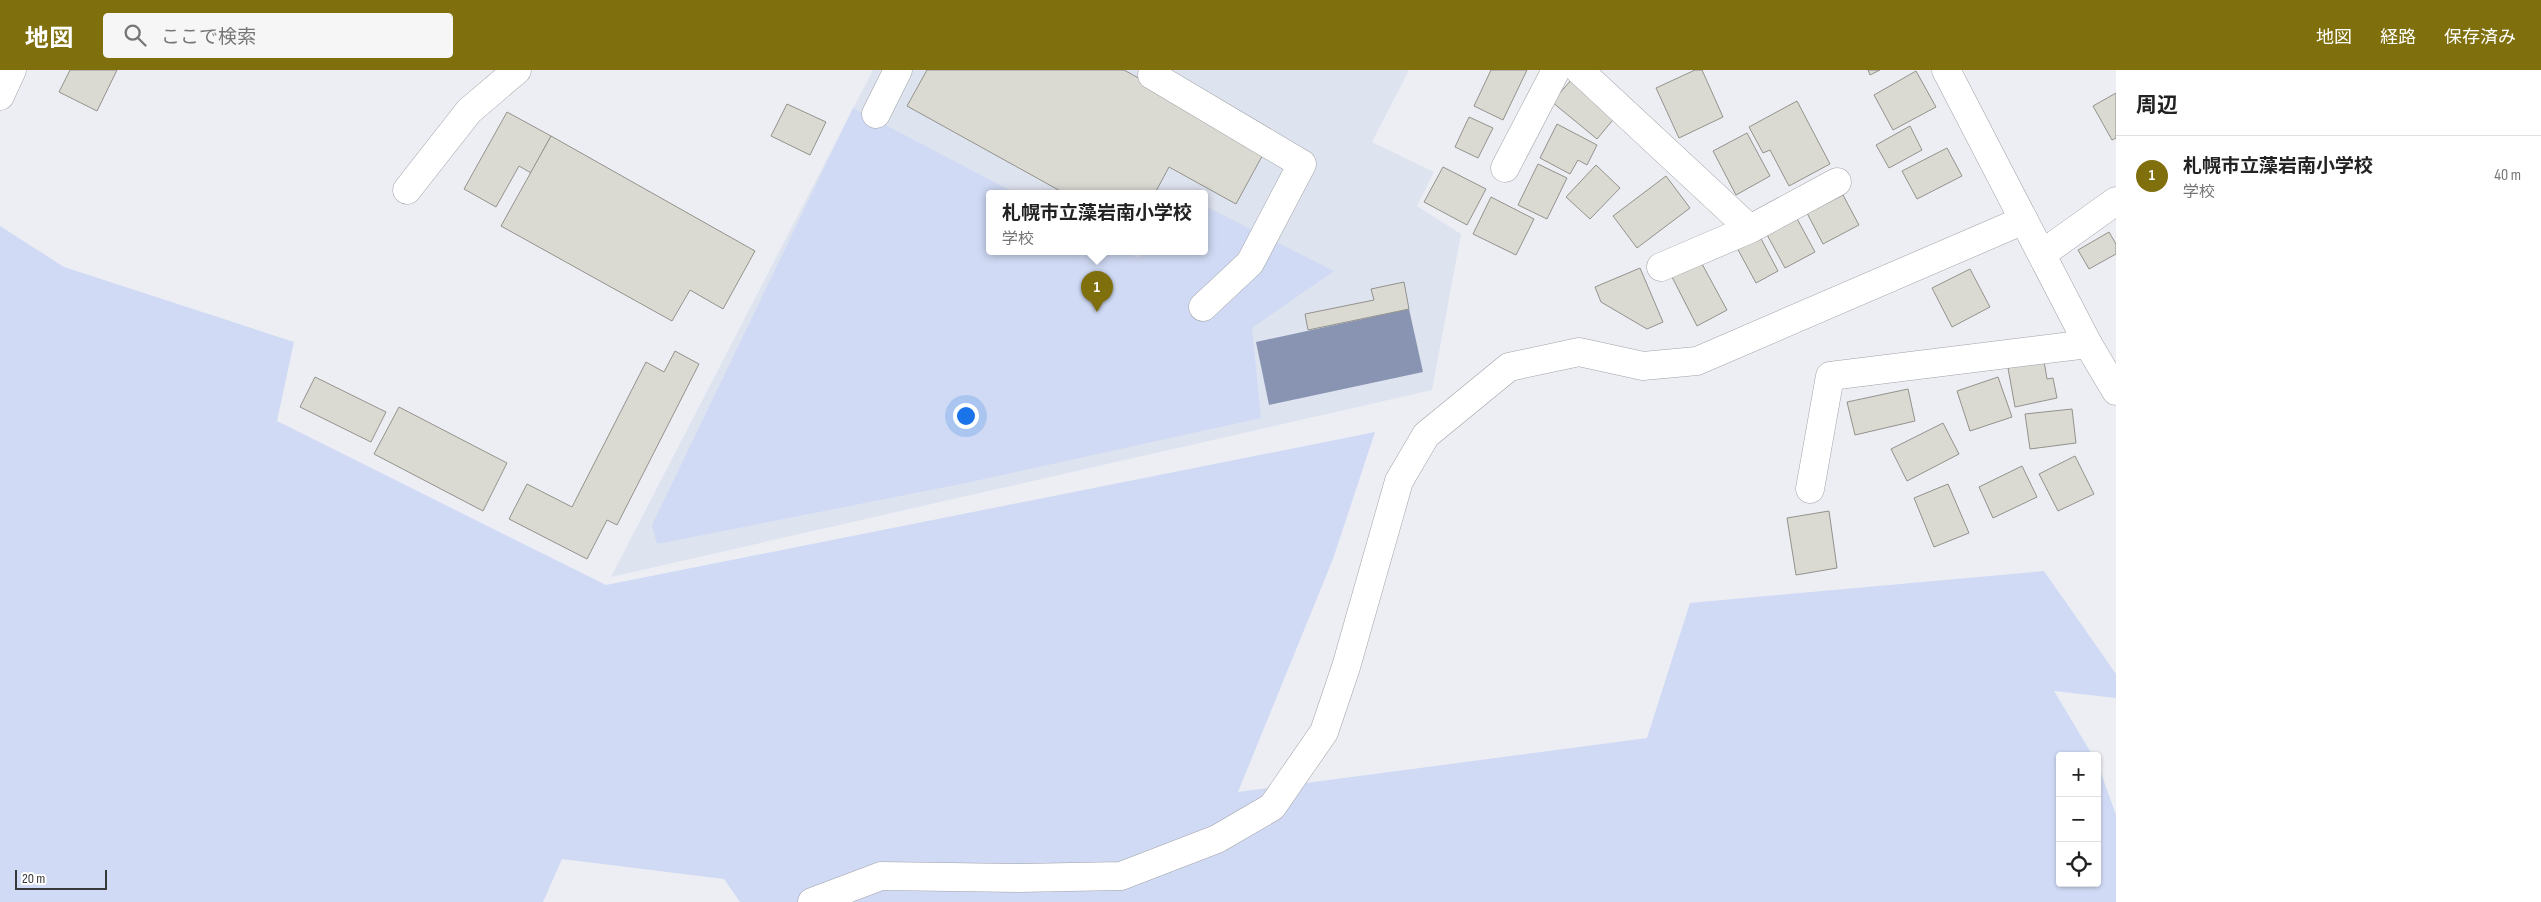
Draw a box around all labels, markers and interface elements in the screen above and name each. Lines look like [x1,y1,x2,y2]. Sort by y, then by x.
search box [103,13,453,58]
icon: search [121,21,149,49]
text: 地図 [25,24,73,53]
text: ここで検索 [161,26,256,49]
text: 地図 [2316,27,2352,48]
text: 経路 [2380,27,2416,48]
text: 保存済み [2444,27,2516,48]
text: 周辺 [2136,93,2178,118]
text: 札幌市立藻岩南小学校 [2183,155,2373,178]
text: 1 [2149,166,2155,185]
text: 40 m [2494,166,2521,185]
text: 学校 [2183,183,2215,202]
popup [986,190,1208,255]
text: 札幌市立藻岩南小学校 [1002,202,1192,225]
text: 学校 [1002,230,1034,249]
pin: 1 [1081,271,1113,312]
your location [953,403,979,429]
map controls [2056,752,2101,887]
button: + [2056,752,2101,797]
button: − [2056,797,2101,842]
button: locate [2056,842,2101,887]
scale bar [15,867,108,890]
text: 20 m [22,870,45,887]

